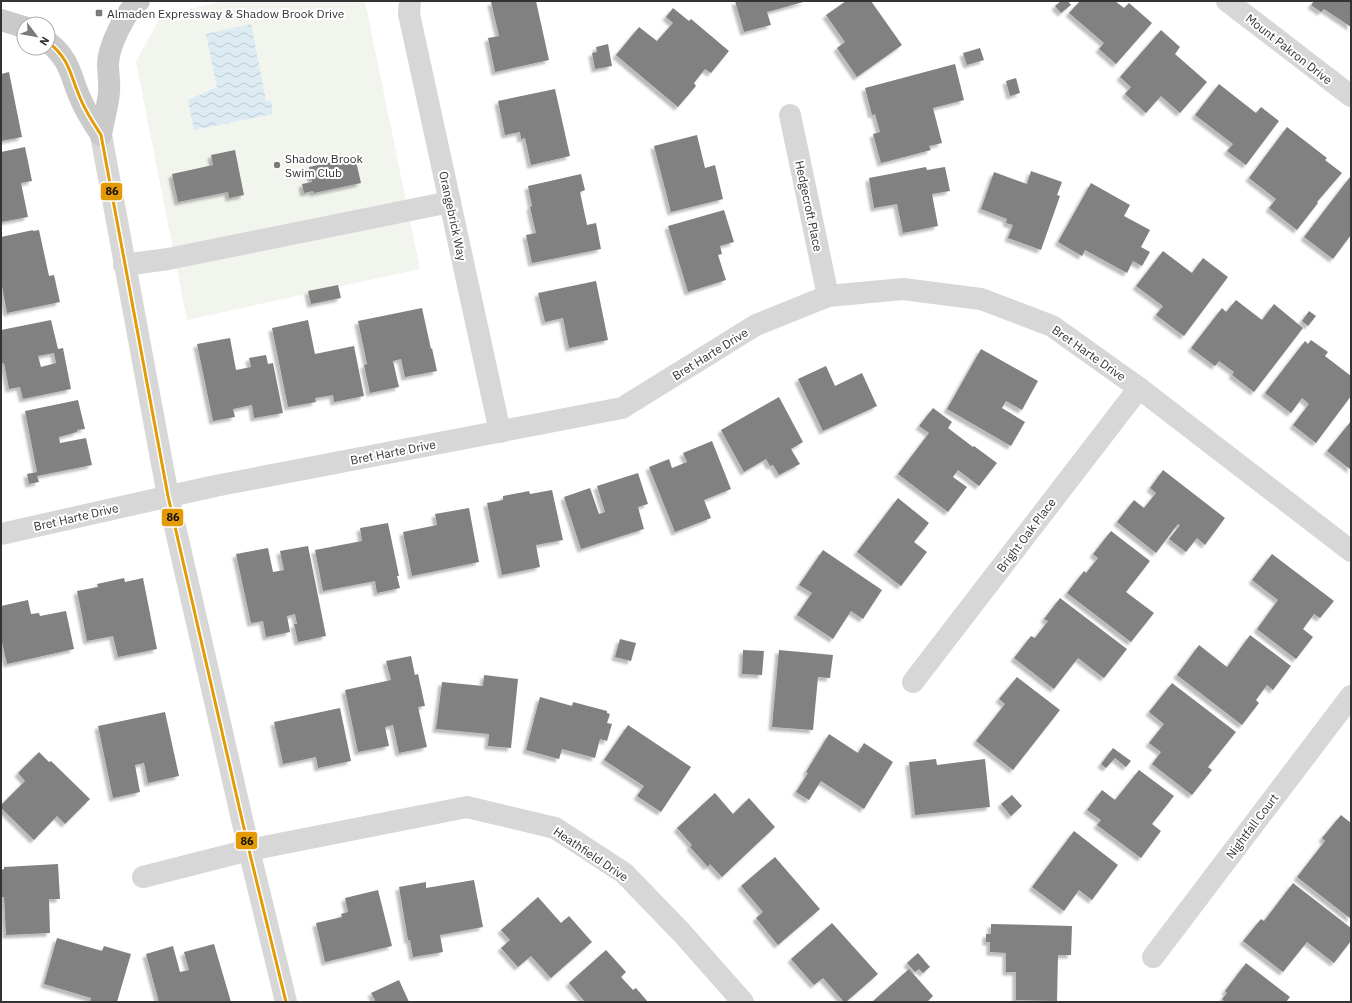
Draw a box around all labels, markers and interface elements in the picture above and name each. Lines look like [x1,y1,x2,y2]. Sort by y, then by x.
place label: Almaden Expressway & Shadow Brook Drive [107,6,345,21]
marker: Almaden Expressway & Shadow Brook Drive [94,8,104,18]
street label: Mount Pakron Drive [1243,11,1336,88]
north arrow [16,16,56,56]
text: N [36,34,53,48]
place label: Shadow Brook Swim Club [285,151,363,180]
street label: Hedgecroft Place [792,159,826,253]
marker: Shadow Brook Swim Club [272,160,282,170]
street label: Orangebrick Way [436,170,470,262]
line badge: 86 [100,182,123,201]
text: 86 [105,184,119,198]
street label: Bret Harte Drive [1049,322,1129,384]
street label: Bret Harte Drive [669,324,751,383]
street label: Bret Harte Drive [349,436,437,468]
street label: Bright Oak Place [993,495,1059,575]
street label: Bret Harte Drive [32,500,120,534]
line badge: 86 [161,508,184,527]
text: 86 [166,510,180,524]
street label: Nightfall Court [1223,790,1281,862]
street label: Heathfield Drive [551,824,632,885]
line badge: 86 [235,831,258,850]
text: 86 [240,834,254,848]

